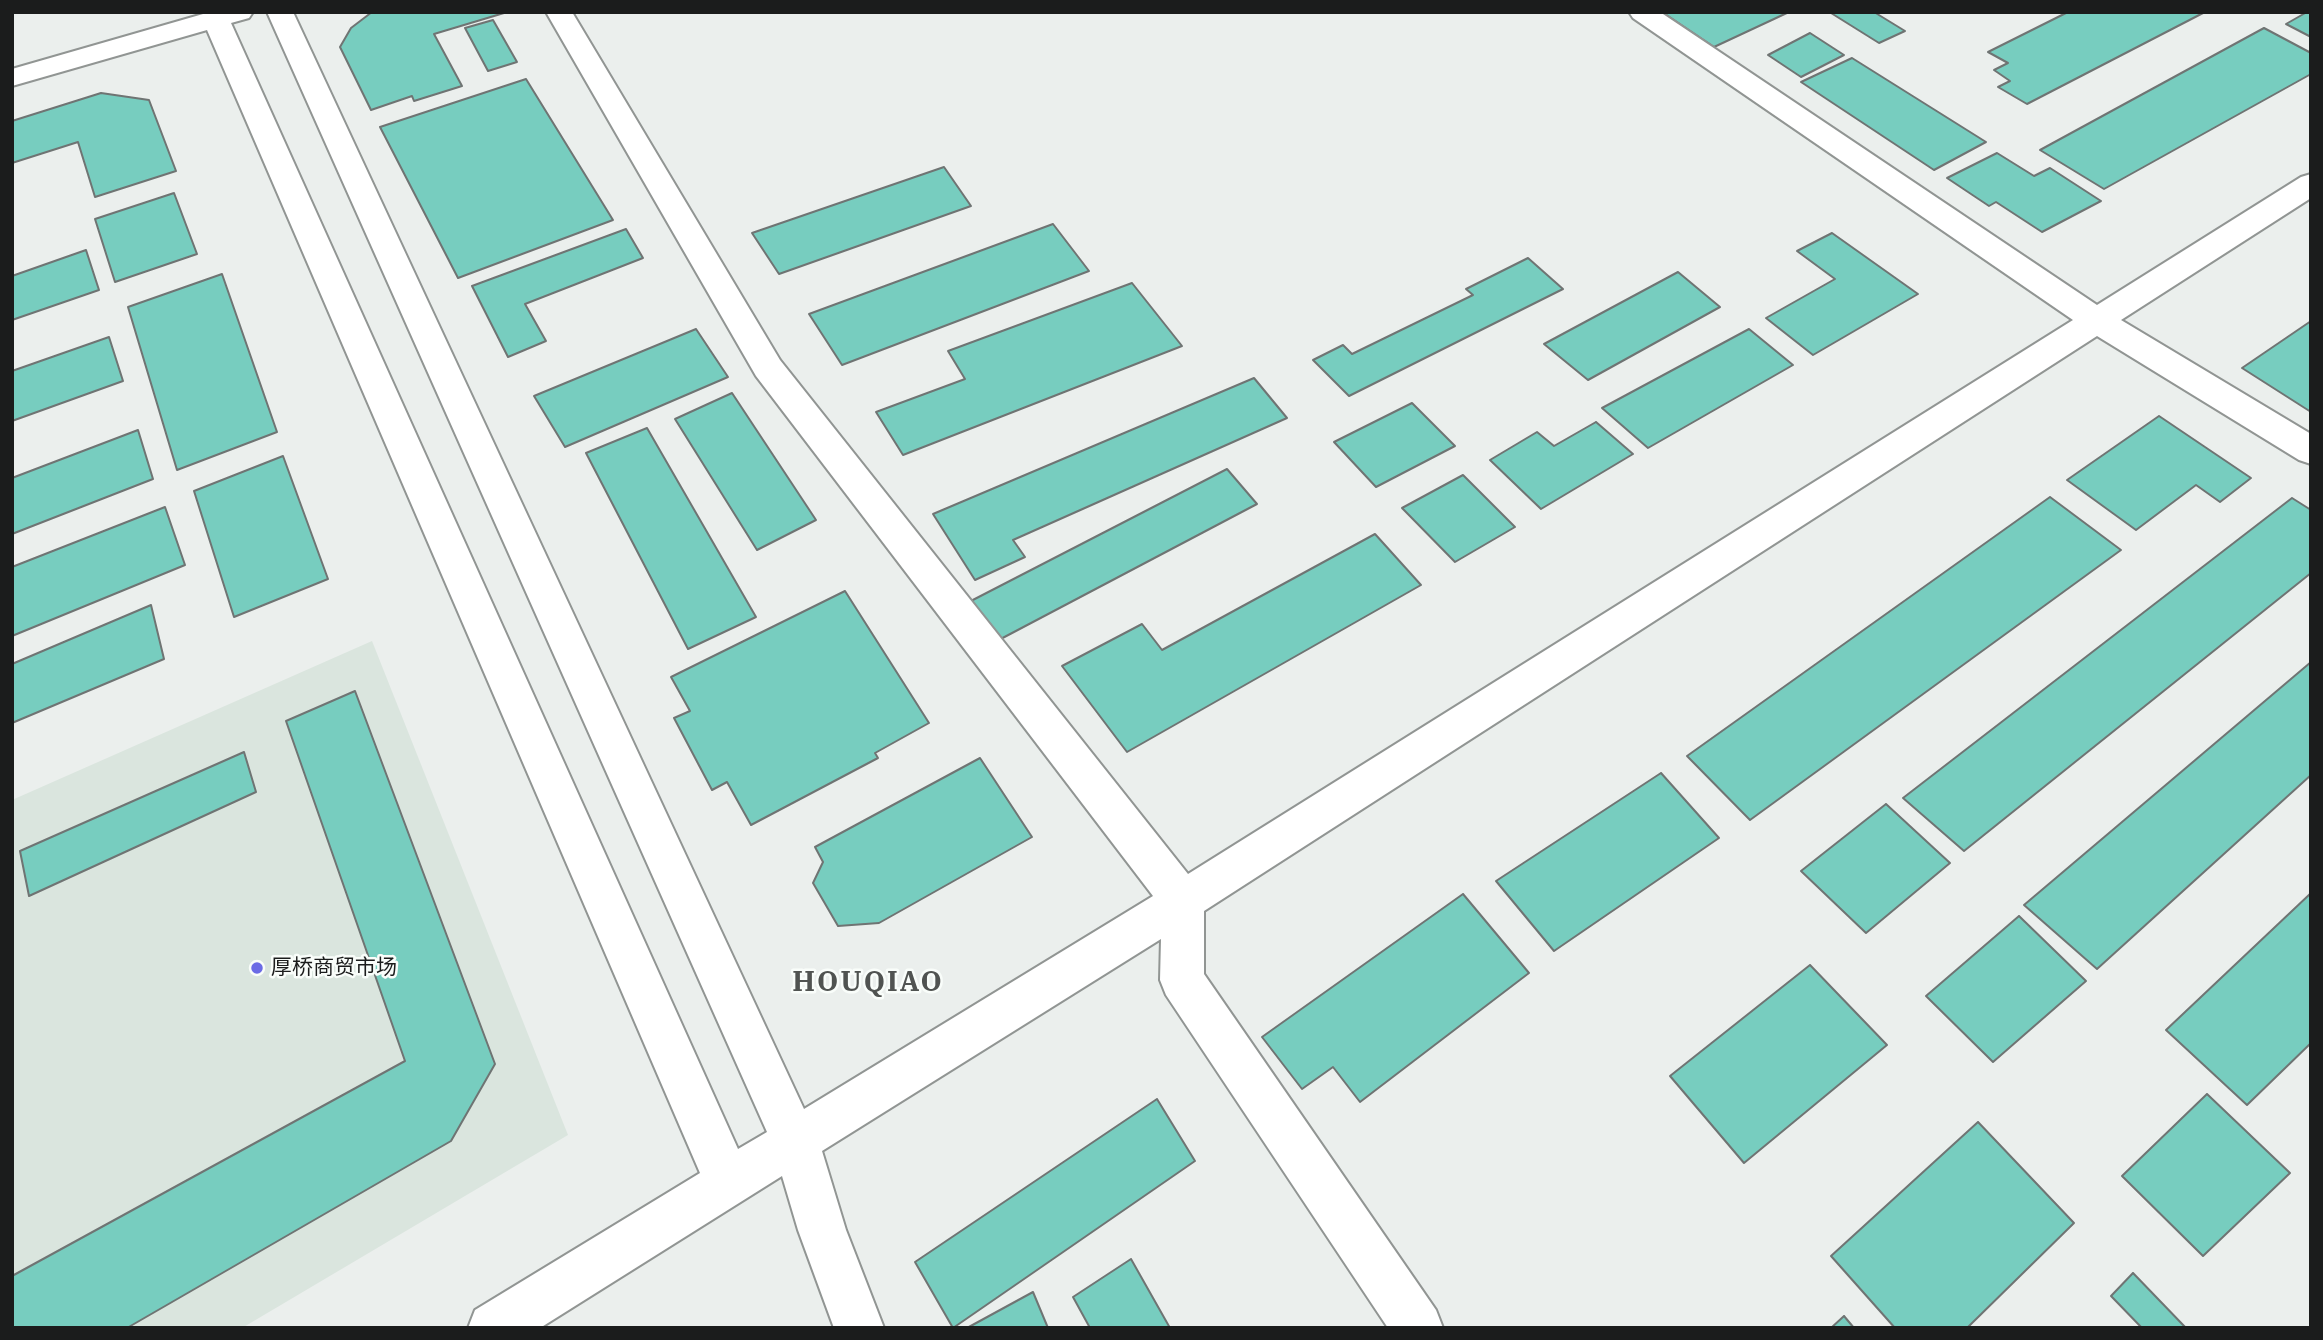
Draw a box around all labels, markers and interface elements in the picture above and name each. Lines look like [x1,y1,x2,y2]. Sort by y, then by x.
place label: 厚桥商贸市场 [271,955,397,981]
marker: 厚桥商贸市场 [249,960,265,976]
district label: HOUQIAO [793,966,943,1000]

